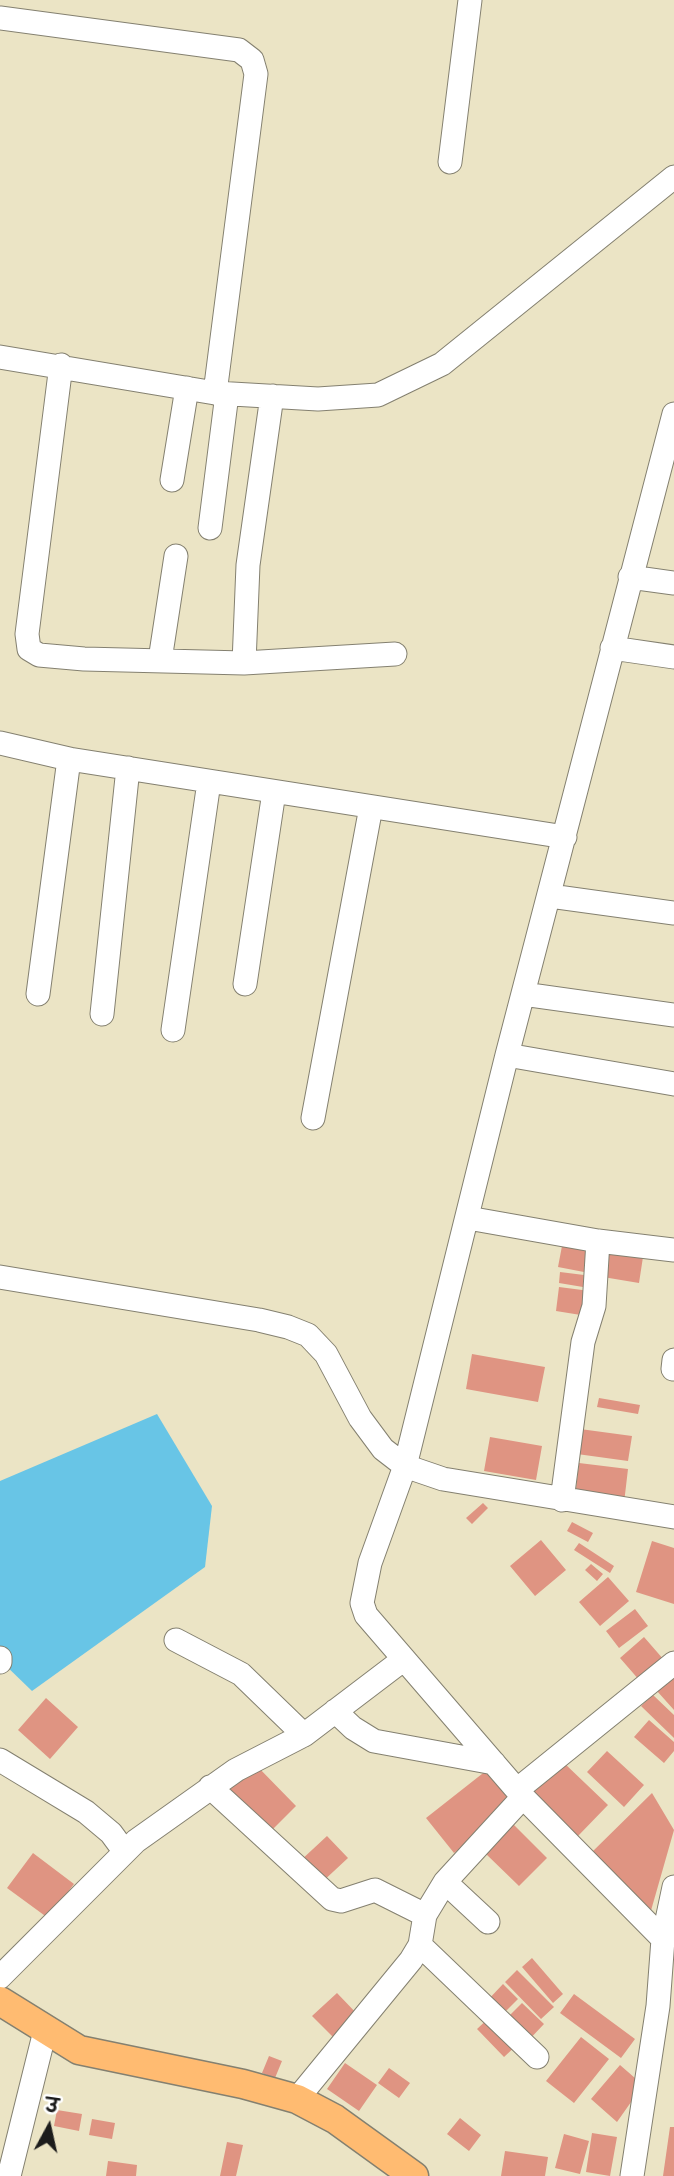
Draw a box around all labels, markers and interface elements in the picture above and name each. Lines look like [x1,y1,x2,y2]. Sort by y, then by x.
north arrow [14,2092,84,2162]
text: उ [44,2094,60,2118]

